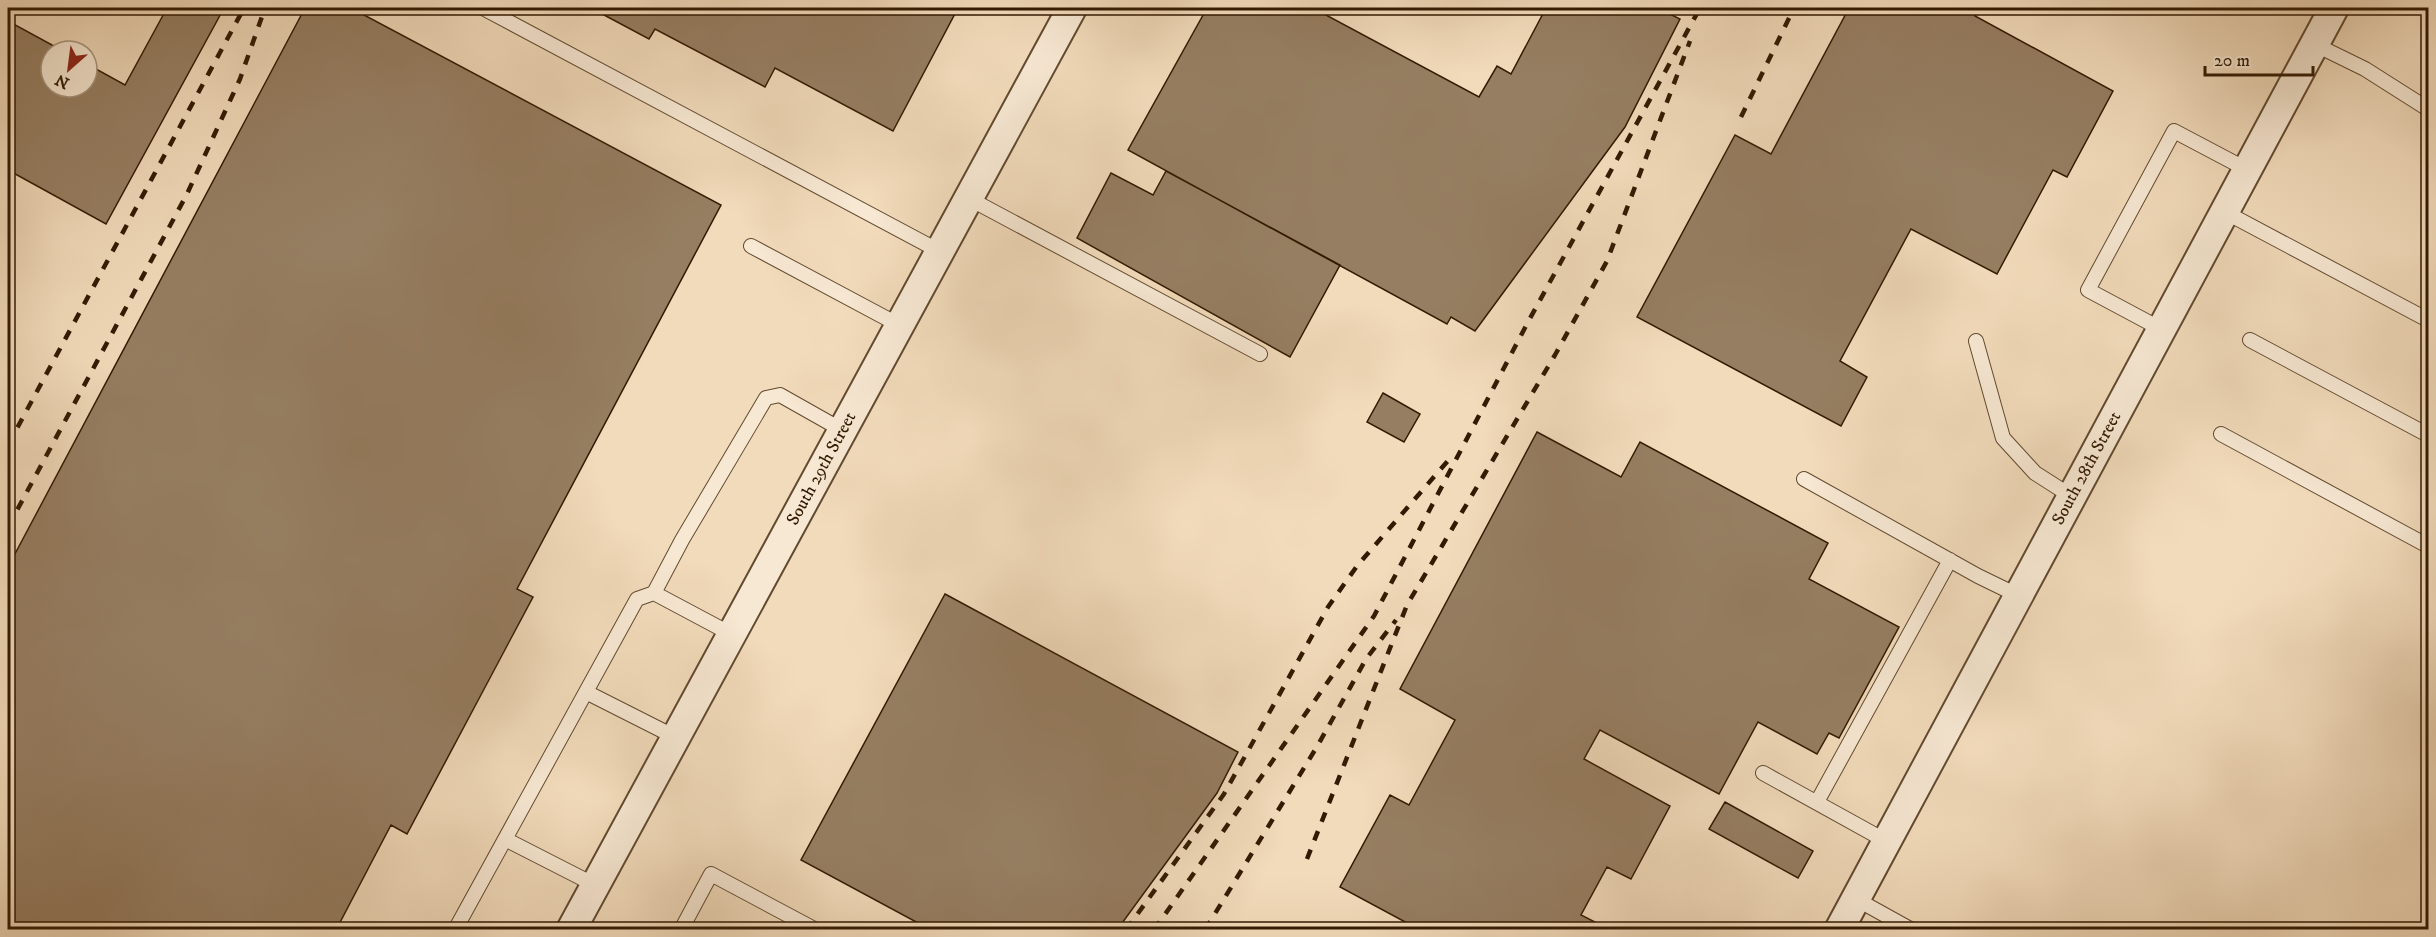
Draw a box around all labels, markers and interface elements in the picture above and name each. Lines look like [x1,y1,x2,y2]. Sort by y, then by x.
north arrow [39,39,99,99]
scale bar [2205,39,2313,77]
text: 20 m [2214,50,2250,72]
text: N [52,69,73,93]
street label: South 29th Street [782,408,861,529]
street label: South 28th Street [2047,408,2126,529]

